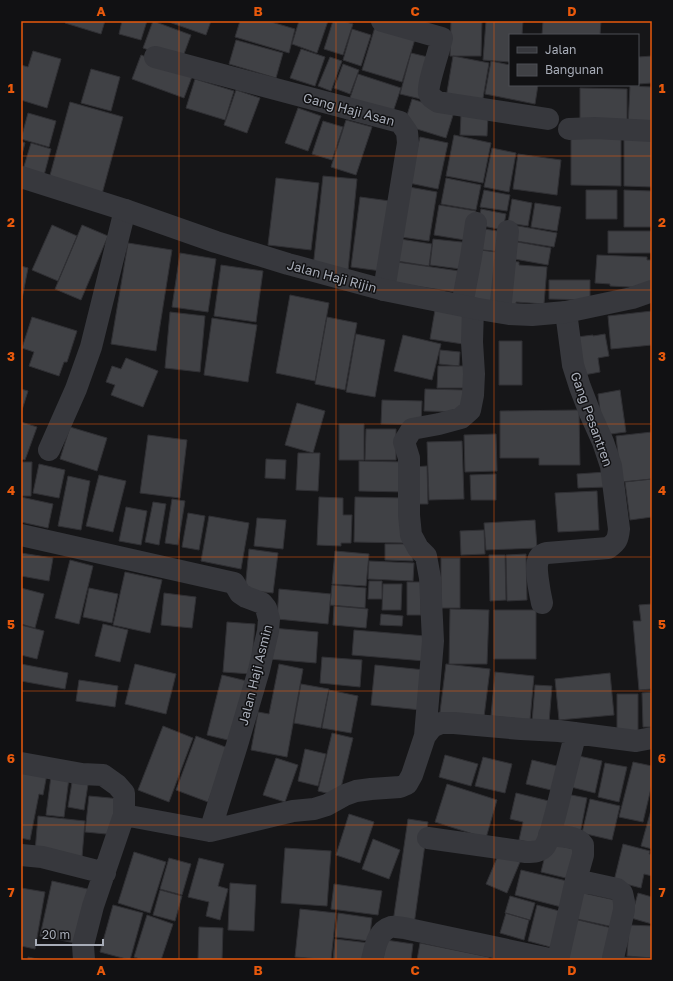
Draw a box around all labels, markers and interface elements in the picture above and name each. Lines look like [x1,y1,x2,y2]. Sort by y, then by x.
text: A [96,3,106,19]
text: B [253,3,263,19]
text: C [410,3,420,19]
text: D [567,3,577,19]
legend [509,34,639,86]
text: Jalan [545,42,576,57]
text: Bangunan [545,62,603,77]
text: 1 [8,80,15,96]
text: 1 [659,80,666,96]
street label: Gang Haji Asan [301,89,397,129]
text: 2 [7,214,15,230]
text: 2 [658,214,666,230]
street label: Jalan Haji Rijin [285,256,379,296]
text: 3 [7,348,15,364]
text: 3 [658,348,666,364]
street label: Gang Pesantren [567,370,617,468]
text: 4 [7,482,15,498]
text: 4 [658,482,666,498]
text: 5 [7,616,15,632]
text: 5 [658,616,666,632]
street label: Jalan Haji Asmin [235,623,275,727]
text: 6 [7,750,15,766]
text: 6 [658,750,666,766]
text: 7 [7,884,15,900]
text: 7 [658,884,666,900]
scale bar [36,921,103,947]
text: 20 m [42,927,70,942]
text: A [96,962,106,978]
text: B [253,962,263,978]
text: C [410,962,420,978]
text: D [567,962,577,978]

